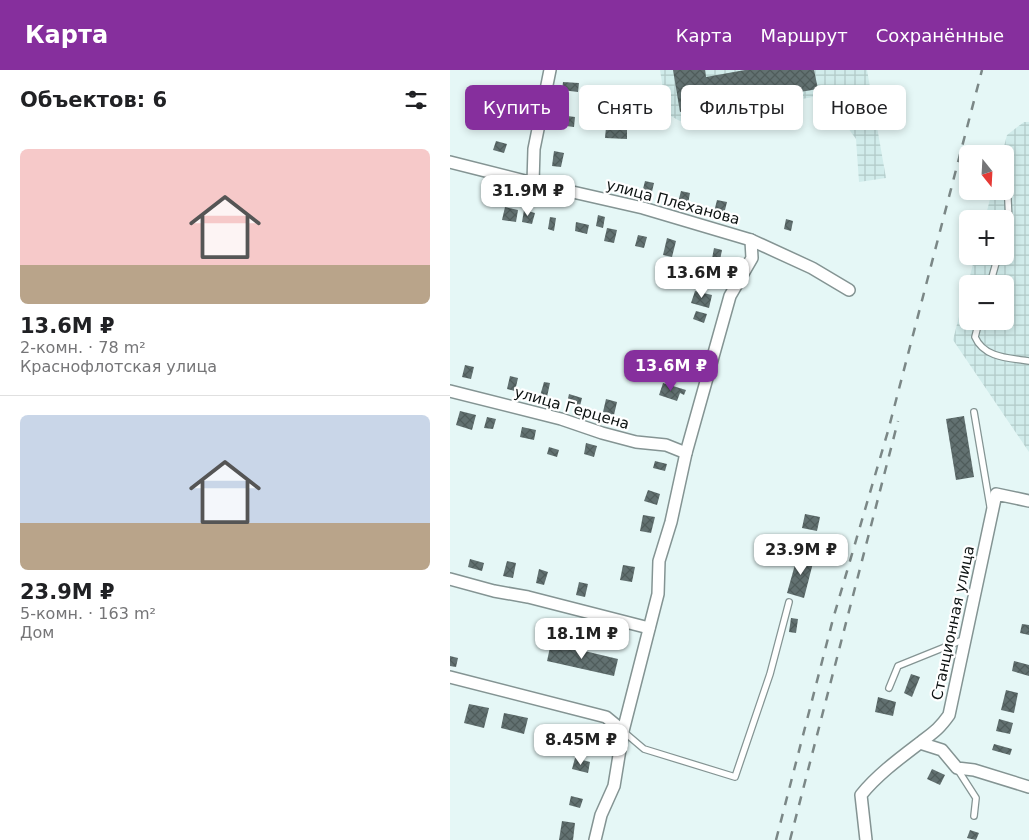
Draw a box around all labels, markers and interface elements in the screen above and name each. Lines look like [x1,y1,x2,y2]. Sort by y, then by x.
text: Карта [25,21,108,49]
text: Карта [676,25,733,46]
text: Маршрут [761,25,848,46]
text: Сохранённые [876,25,1004,46]
chip: Купить [465,85,569,130]
chip: Снять [579,85,671,130]
chip: Фильтры [681,85,803,130]
chip: Новое [813,85,906,130]
icon: filters [402,86,430,114]
text: Объектов: 6 [20,88,167,112]
north arrow [959,145,1014,200]
map controls [959,145,1014,330]
pin: 31.9M ₽ [482,174,574,217]
street label: улица Плеханова [604,176,742,228]
text: 31.9M ₽ [492,181,564,200]
icon: home [180,182,270,272]
button: + [959,210,1014,265]
pin: 13.6M ₽ [656,256,748,299]
text: 13.6M ₽ [666,263,738,282]
button: − [959,275,1014,330]
text: 13.6M ₽ [20,314,115,338]
text: 2-комн. · 78 m² [20,338,146,357]
pin: 13.6M ₽ [625,350,717,392]
text: 13.6M ₽ [635,356,707,375]
text: Краснофлотская улица [20,357,217,376]
street label: улица Герцена [512,383,632,433]
icon: home [180,447,270,537]
pin: 23.9M ₽ [755,534,847,576]
text: 23.9M ₽ [765,540,837,559]
street label: Станционная улица [928,544,978,702]
text: 23.9M ₽ [20,580,115,604]
text: 5-комн. · 163 m² [20,604,156,623]
pin: 18.1M ₽ [536,618,628,660]
text: Дом [20,623,54,642]
text: 18.1M ₽ [546,624,618,643]
pin: 8.45M ₽ [535,724,627,766]
text: 8.45M ₽ [545,730,617,749]

